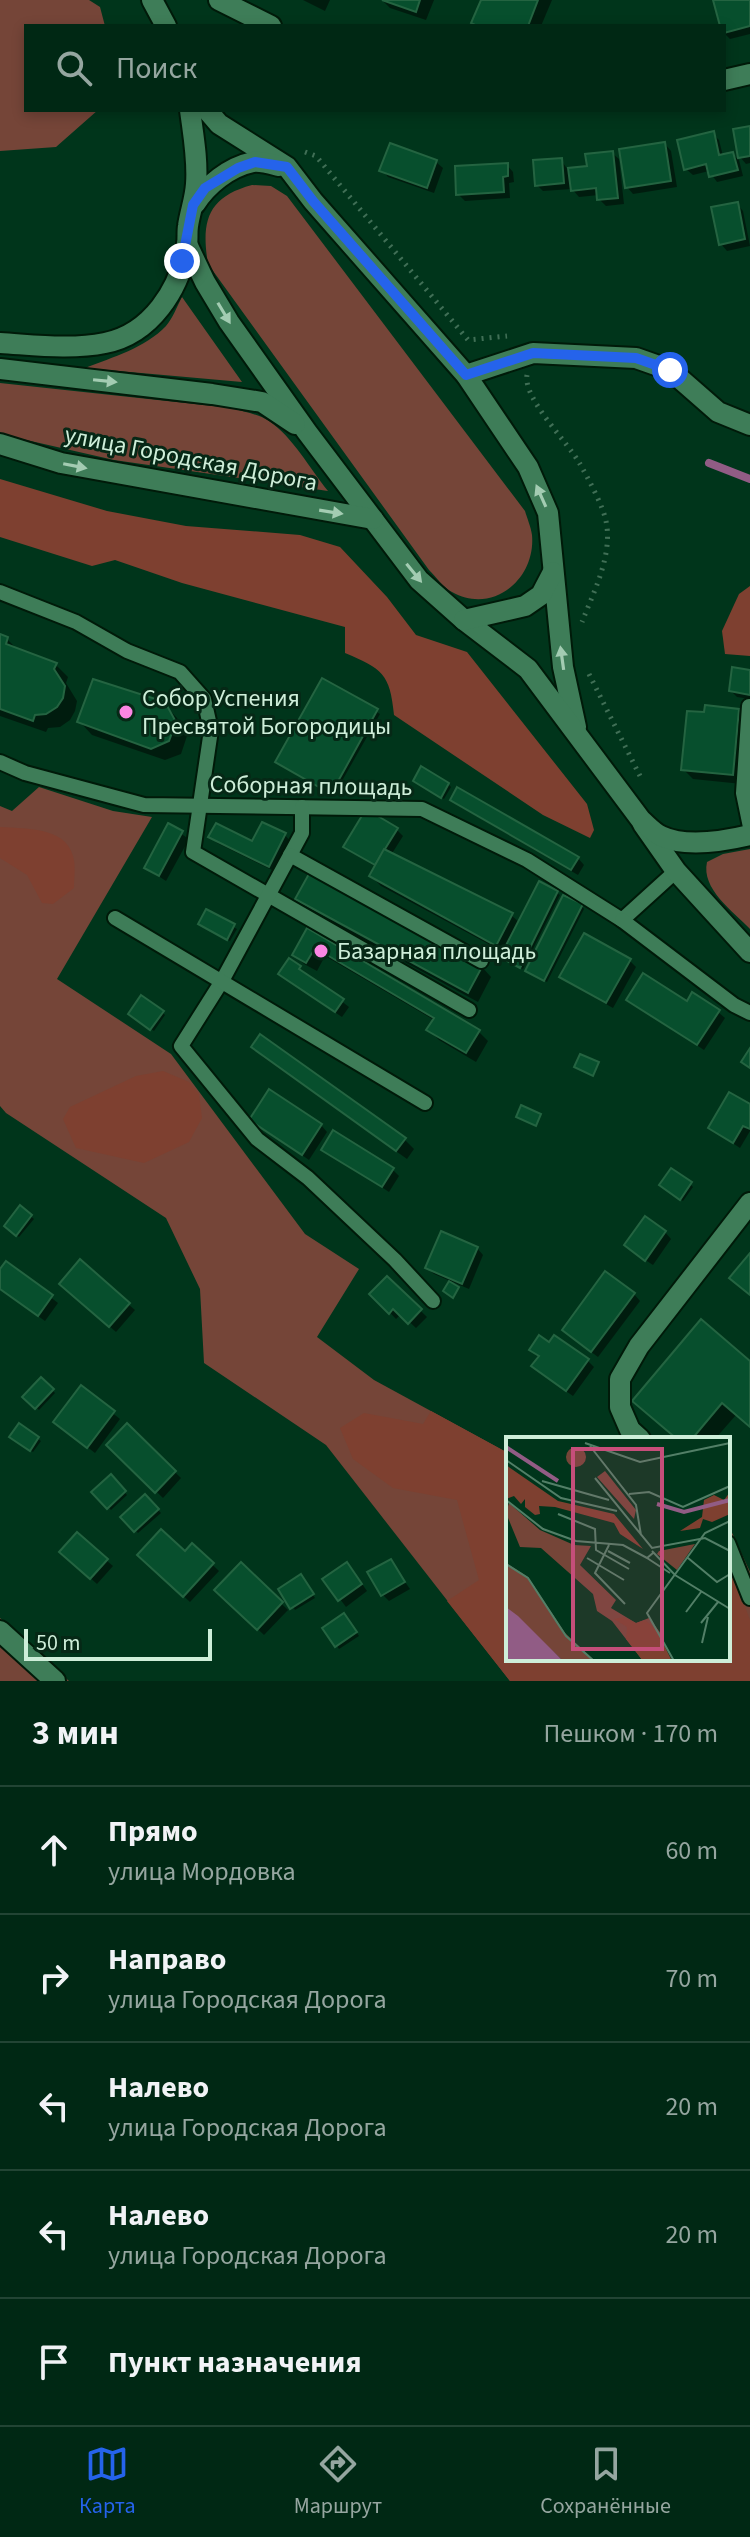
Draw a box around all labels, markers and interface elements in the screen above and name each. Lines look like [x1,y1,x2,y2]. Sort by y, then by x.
search box [24,24,726,112]
icon: search [52,46,96,90]
text: Поиск [116,47,197,90]
route end [164,243,200,279]
one-way arrow [216,302,230,324]
route start [652,352,688,388]
one-way arrow [93,375,118,388]
street label: улица Городская Дорога [61,417,321,501]
one-way arrow [63,460,88,472]
one-way arrow [534,484,548,508]
one-way arrow [318,506,343,519]
one-way arrow [406,563,422,583]
one-way arrow [556,645,569,670]
place label: Собор Успения Пресвятой Богородицы [142,681,391,744]
marker: Собор Успения Пресвятой Богородицы [117,703,135,721]
street label: Соборная площадь [209,767,413,805]
place label: Базарная площадь [337,934,536,969]
marker: Базарная площадь [312,942,330,960]
inset map [506,1437,730,1661]
scale bar [24,1625,212,1661]
text: 50 m [36,1627,81,1659]
text: 3 мин [32,1709,119,1758]
text: Пешком · 170 m [543,1715,718,1752]
text: Прямо [108,1810,198,1853]
icon: ahead [32,1828,76,1872]
text: 60 m [665,1832,718,1869]
text: улица Мордовка [108,1853,296,1890]
text: Направо [108,1938,226,1981]
icon: right [32,1956,76,2000]
text: 70 m [665,1960,718,1997]
text: улица Городская Дорога [108,1981,387,2018]
text: Налево [108,2066,209,2109]
icon: left [32,2084,76,2128]
text: 20 m [665,2088,718,2125]
text: улица Городская Дорога [108,2109,387,2146]
text: Налево [108,2194,209,2237]
icon: left [32,2212,76,2256]
text: 20 m [665,2216,718,2253]
text: улица Городская Дорога [108,2237,387,2274]
icon: arrive [32,2340,76,2384]
text: Пункт назначения [108,2341,362,2384]
tab: Карта [79,2442,136,2522]
tab: Маршрут [294,2442,382,2522]
tab: Сохранённые [540,2442,671,2522]

